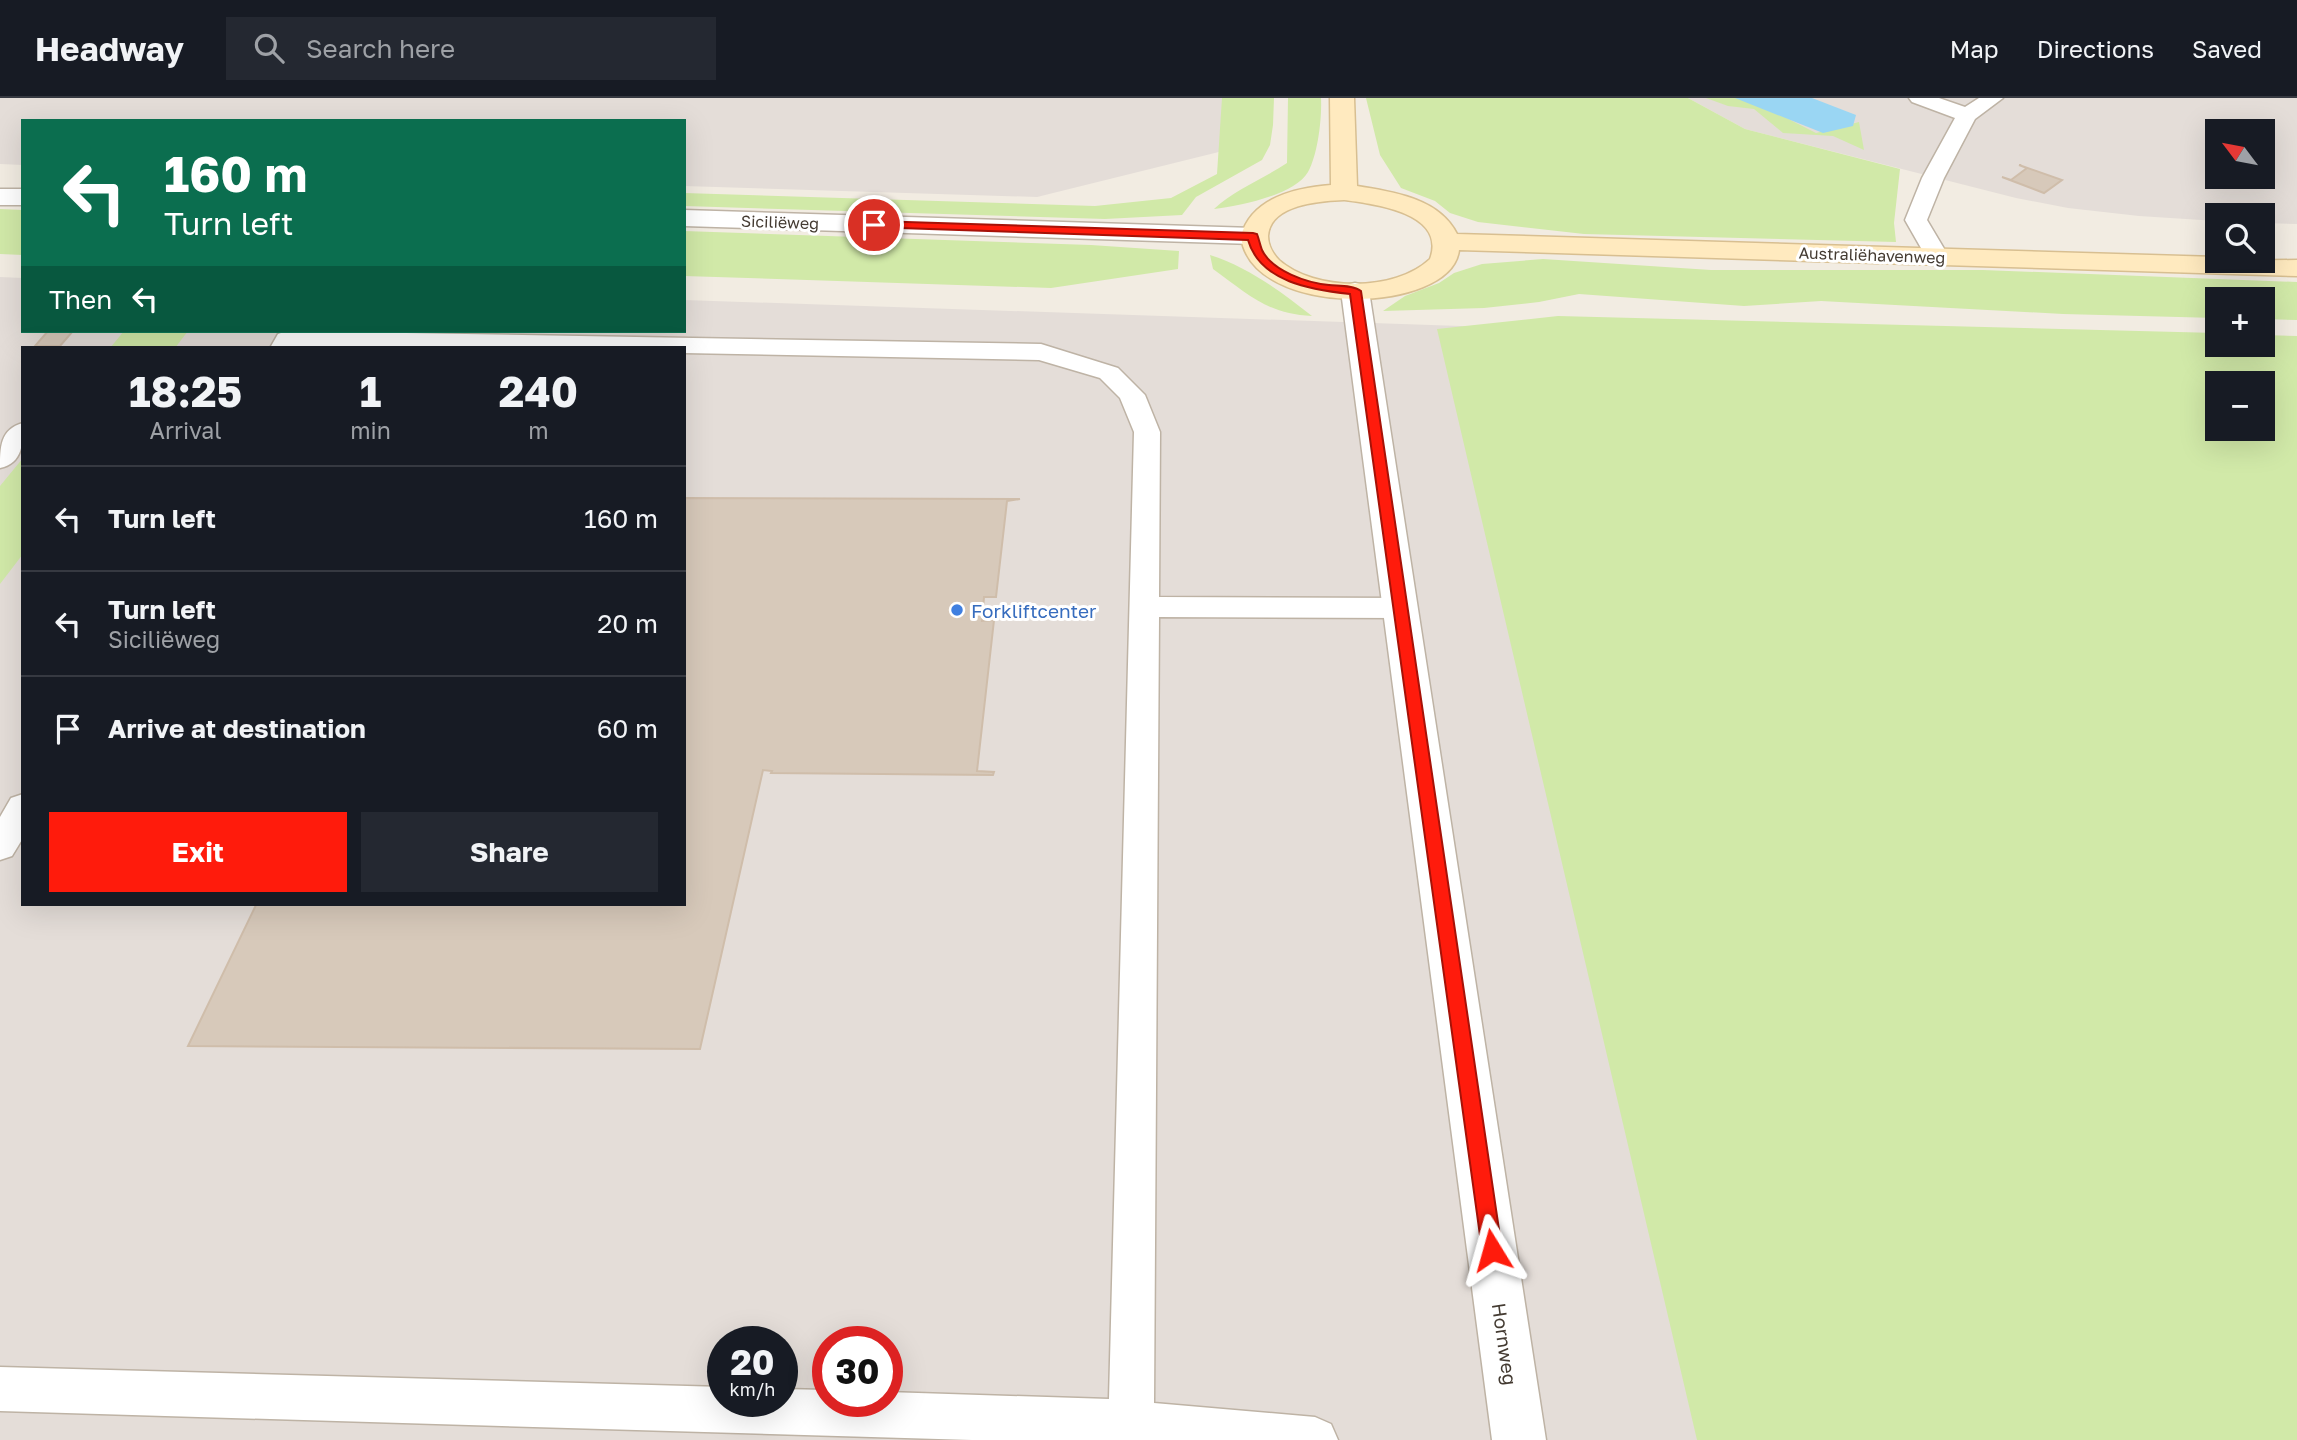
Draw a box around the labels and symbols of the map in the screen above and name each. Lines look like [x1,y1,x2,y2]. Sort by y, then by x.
north arrow [2205,119,2275,189]
pin [844,195,904,255]
street label: Siciliëweg [741,211,819,233]
street label: Australiëhavenweg [1798,242,1946,268]
place label: Forkliftcenter [971,599,1097,622]
marker: Forkliftcenter [949,602,965,618]
position arrow [1455,1213,1529,1287]
street label: Hornweg [1488,1301,1522,1387]
speed limit sign: 30 [812,1326,903,1417]

